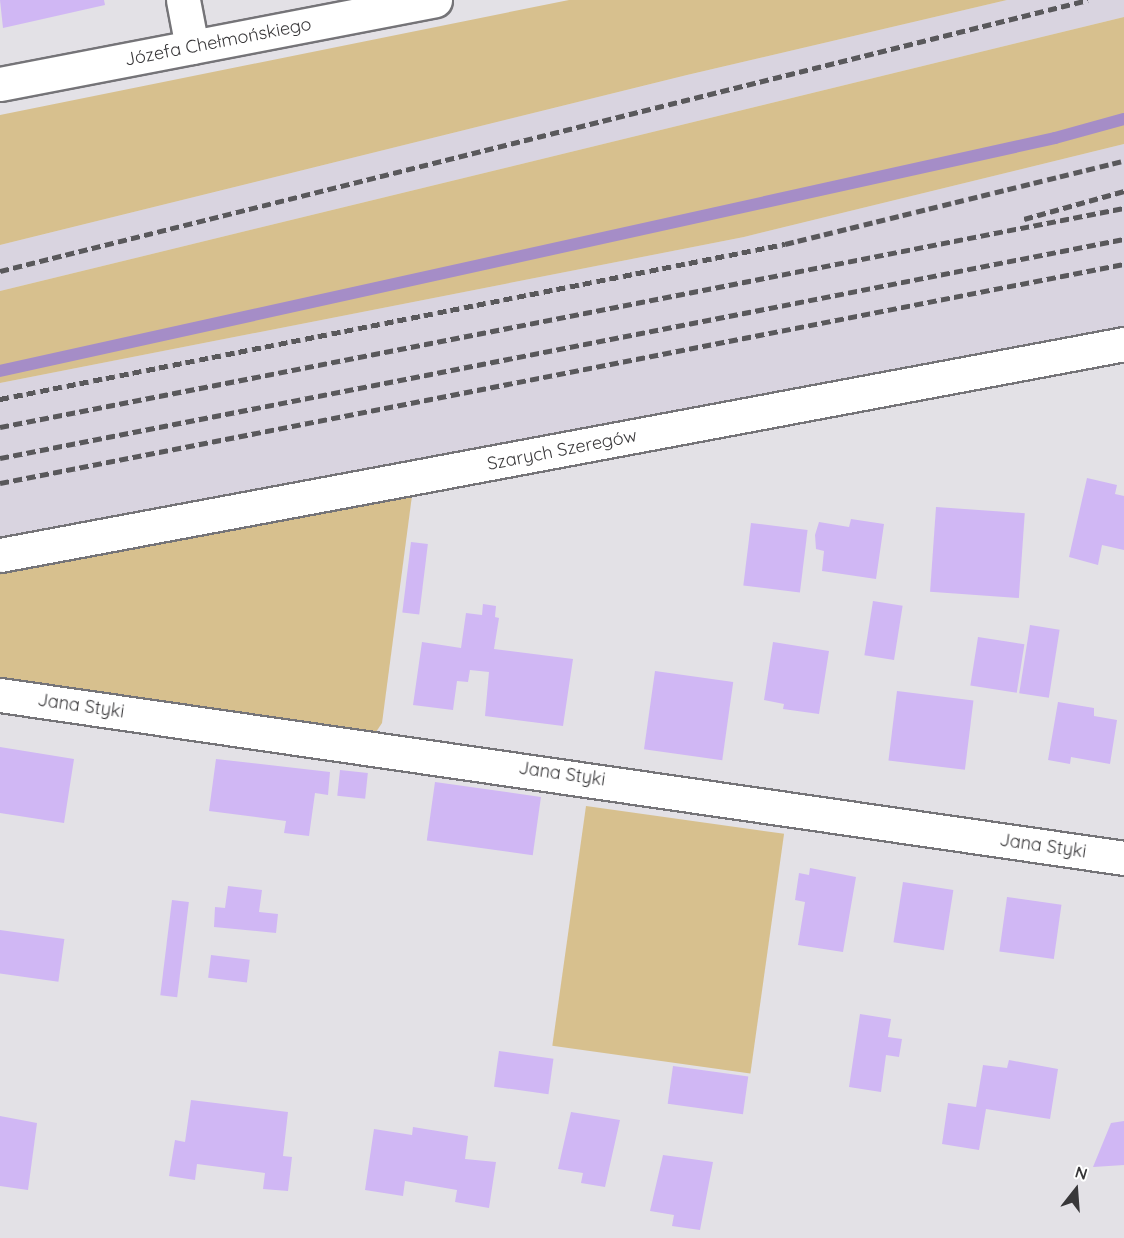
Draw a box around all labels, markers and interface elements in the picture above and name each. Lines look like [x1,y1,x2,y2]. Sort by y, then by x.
street label: Józefa Chełmońskiego [123,13,313,71]
street label: Szarych Szeregów [485,425,639,475]
street label: Jana Styki [36,689,126,723]
street label: Jana Styki [517,757,607,791]
street label: Jana Styki [998,829,1088,863]
north arrow [1046,1160,1106,1220]
text: N [1073,1162,1090,1184]

